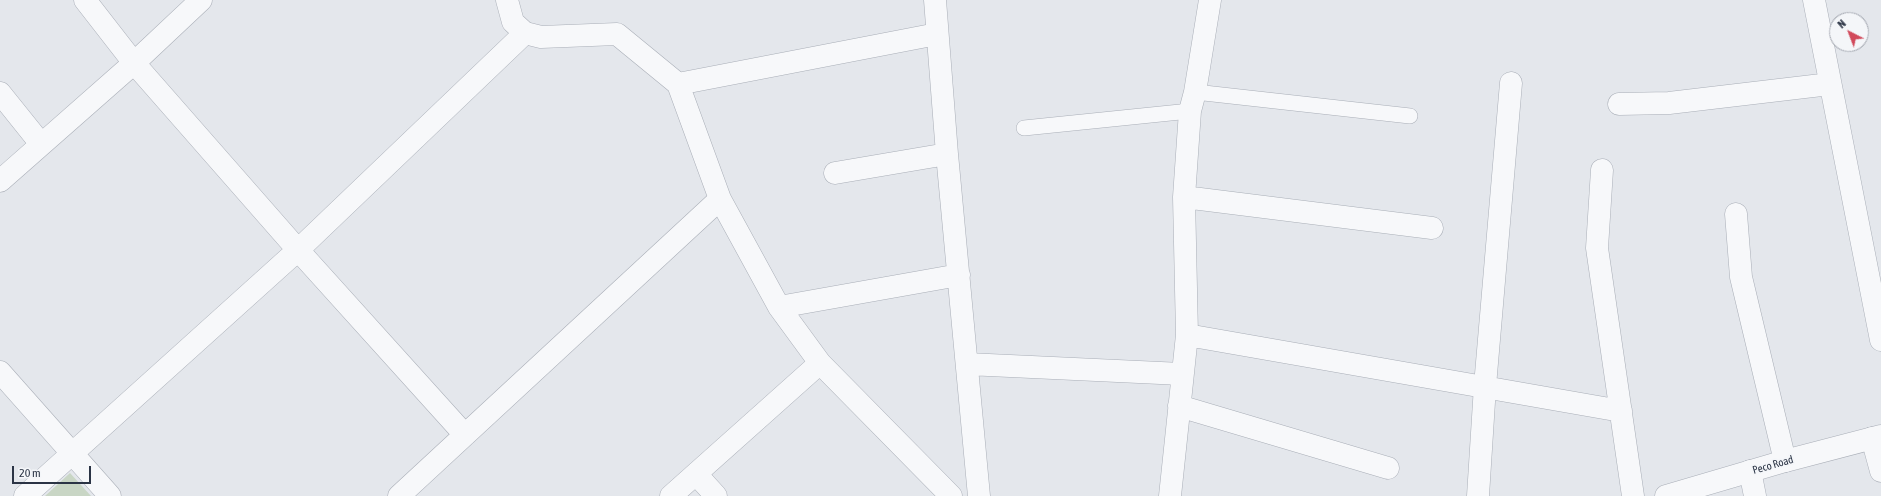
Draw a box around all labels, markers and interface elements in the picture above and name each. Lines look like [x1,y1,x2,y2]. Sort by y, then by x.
north arrow [1829,12,1869,52]
text: N [1835,17,1848,30]
street label: Peco Road [1751,453,1795,477]
scale bar [14,458,93,484]
text: 20 m [19,466,41,480]

